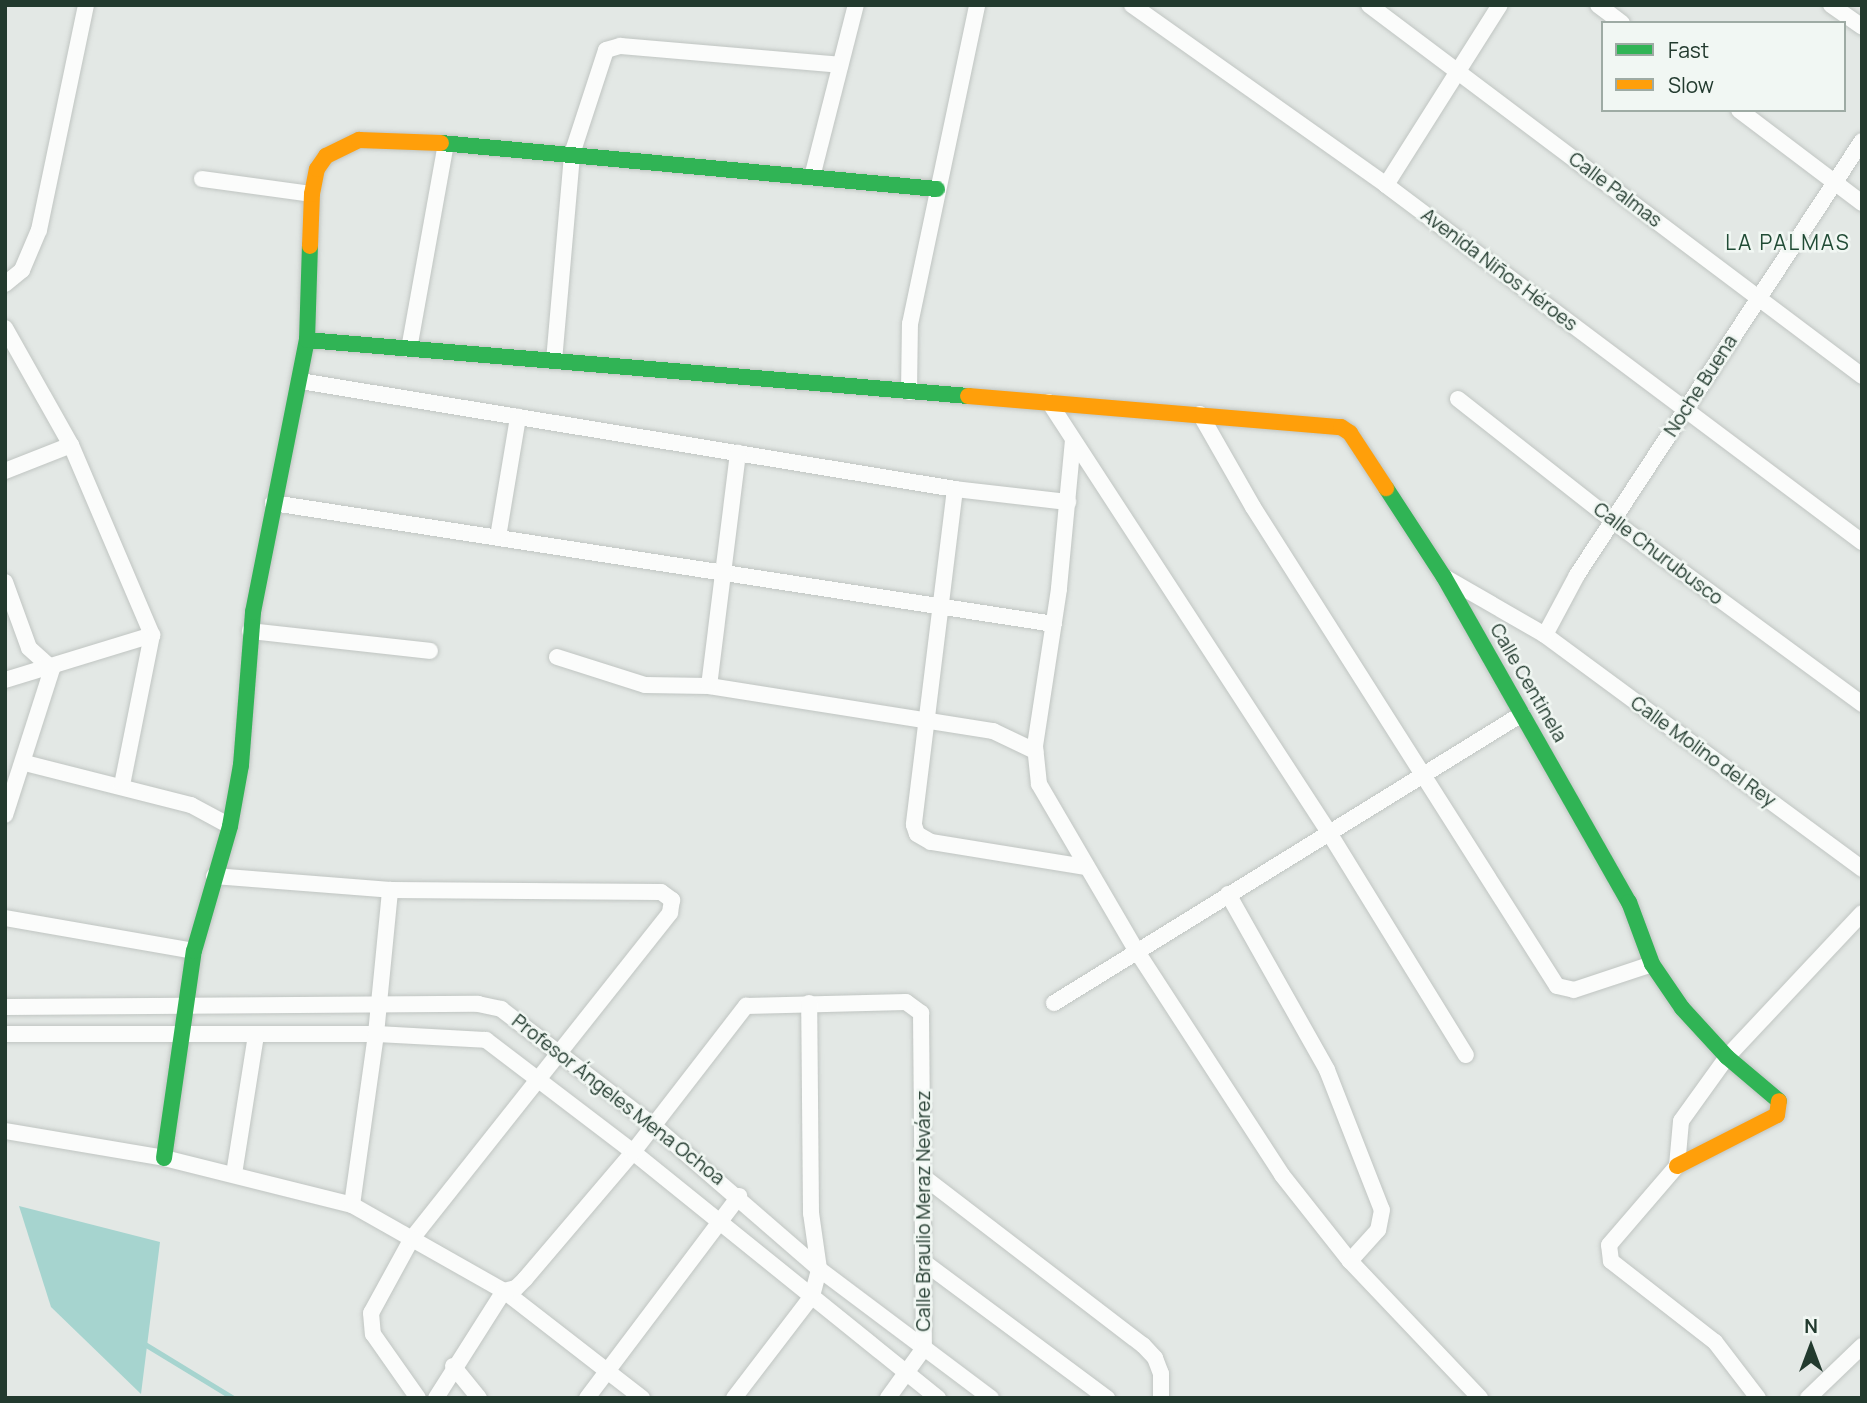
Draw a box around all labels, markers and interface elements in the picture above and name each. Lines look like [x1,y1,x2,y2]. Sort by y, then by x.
legend [1601,21,1846,112]
text: Fast [1668,36,1709,64]
text: Slow [1668,71,1714,99]
street label: Calle Palmas [1564,148,1666,232]
street label: Avenida Niños Héroes [1416,204,1582,336]
district label: LA PALMAS [1726,229,1850,255]
street label: Noche Buena [1660,331,1742,441]
street label: Calle Churubusco [1589,498,1727,610]
street label: Calle Centinela [1485,620,1571,746]
street label: Calle Molino del Rey [1626,692,1780,812]
street label: Profesor Ángeles Mena Ochoa [507,1010,729,1190]
street label: Calle Braulio Meraz Nevárez [913,1091,935,1331]
north arrow [1776,1312,1846,1382]
text: N [1804,1313,1818,1339]

